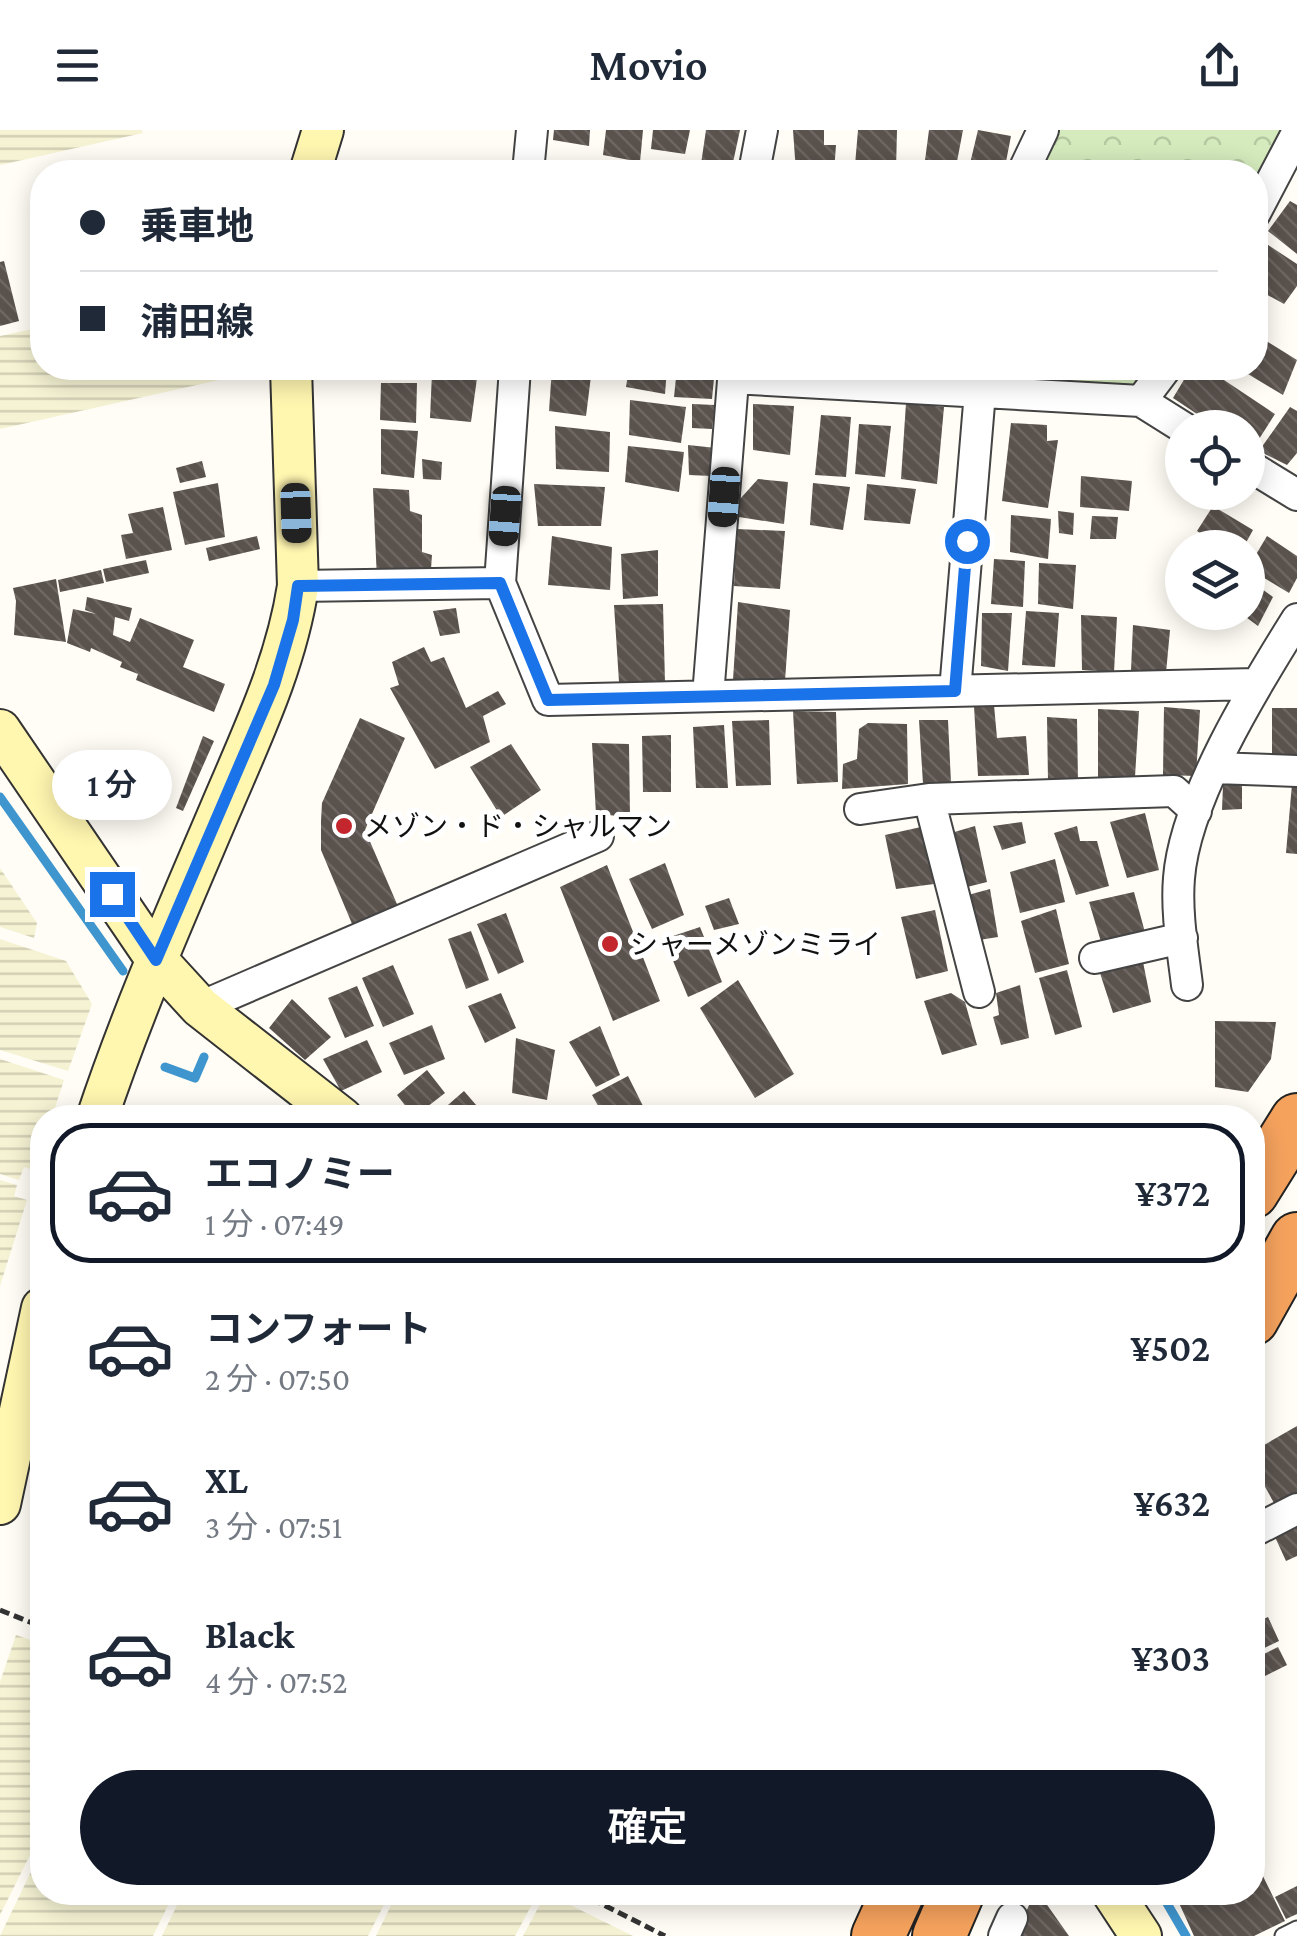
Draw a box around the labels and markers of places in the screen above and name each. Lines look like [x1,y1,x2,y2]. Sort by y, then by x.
place label: メゾン・ド・シャルマン [364,811,672,842]
marker: メゾン・ド・シャルマン [333,815,355,837]
place label: シャーメゾンミライ [630,929,881,960]
marker: シャーメゾンミライ [599,933,621,955]

